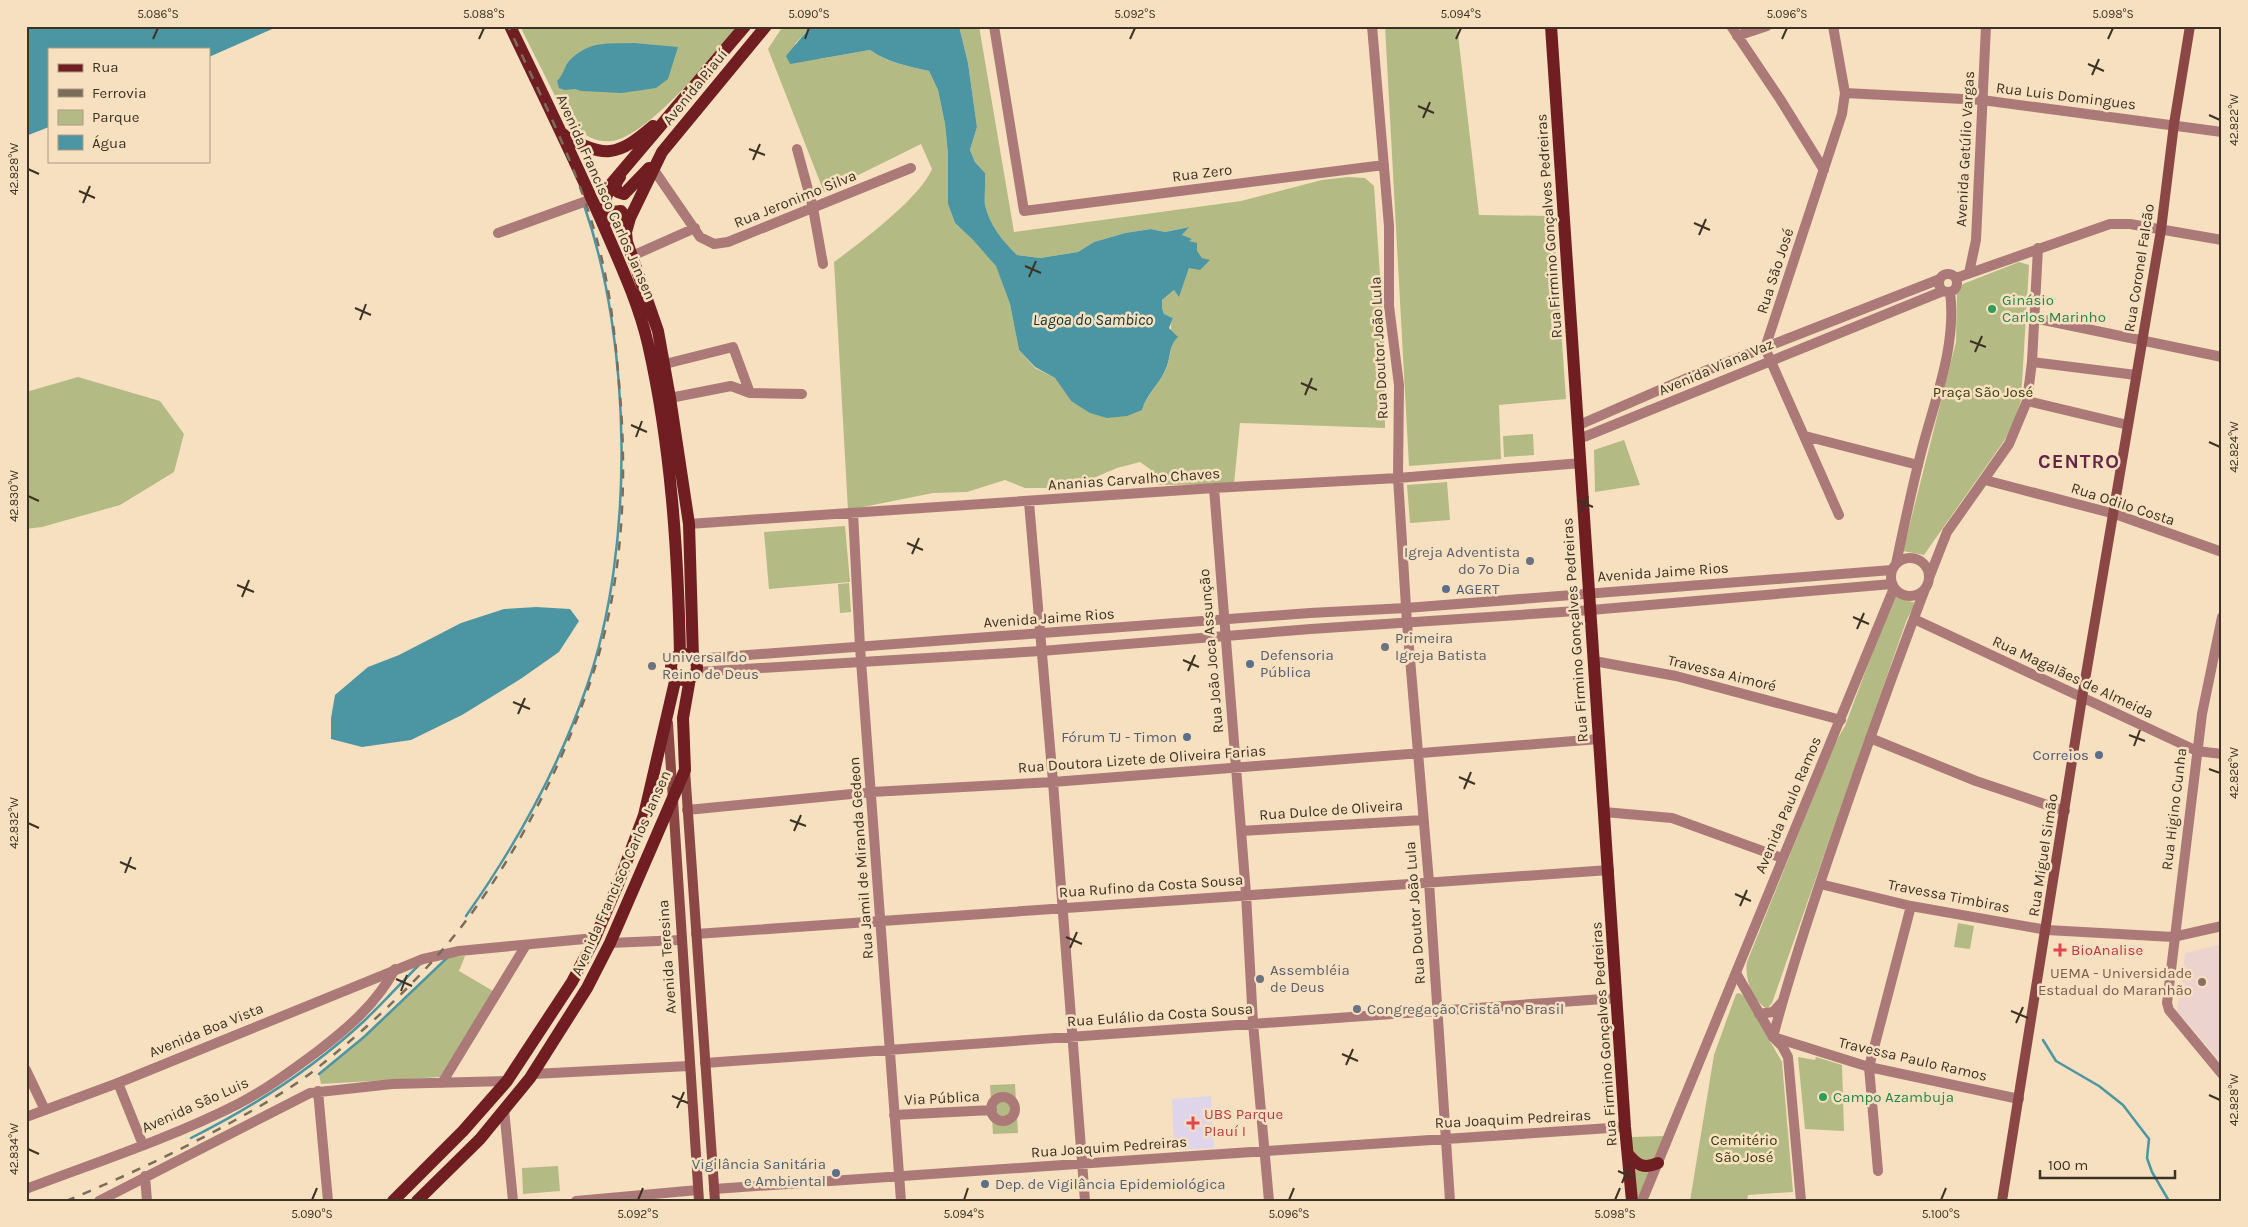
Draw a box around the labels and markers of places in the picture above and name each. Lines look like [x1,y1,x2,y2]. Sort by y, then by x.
place label: Ginásio Carlos Marinho [2002,291,2106,326]
marker: Ginásio Carlos Marinho [1986,303,1998,315]
place label: Igreja Adventista do 7º Dia [1404,543,1520,578]
marker: Igreja Adventista do 7º Dia [1524,555,1536,567]
place label: AGERT [1456,580,1500,598]
marker: AGERT [1440,583,1452,595]
place label: Primeira Igreja Batista [1395,629,1487,664]
marker: Primeira Igreja Batista [1379,641,1391,653]
place label: Defensoria Pública [1260,646,1334,681]
place label: Universal do Reino de Deus [662,648,759,683]
marker: Defensoria Pública [1244,658,1256,670]
marker: Universal do Reino de Deus [646,660,658,672]
place label: Fórum TJ - Timon [1061,728,1177,746]
marker: Fórum TJ - Timon [1181,731,1193,743]
place label: Correios [2033,746,2089,764]
marker: Correios [2093,749,2105,761]
place label: BioAnalise [2071,941,2143,959]
marker: BioAnalise [2053,943,2067,957]
place label: Assembléia de Deus [1270,961,1350,996]
place label: UEMA - Universidade Estadual do Maranhão [2038,964,2192,999]
marker: Assembléia de Deus [1254,973,1266,985]
marker: UEMA - Universidade Estadual do Maranhão [2196,976,2208,988]
place label: Congregação Cristã no Brasil [1367,1000,1564,1018]
marker: Congregação Cristã no Brasil [1351,1003,1363,1015]
place label: Campo Azambuja [1833,1088,1954,1106]
marker: Campo Azambuja [1817,1091,1829,1103]
place label: UBS Parque PIauí I [1204,1105,1283,1140]
marker: UBS Parque PIauí I [1186,1116,1200,1130]
place label: Vigilância Sanitária e Ambiental [692,1155,826,1190]
marker: Vigilância Sanitária e Ambiental [830,1167,842,1179]
place label: Dep. de Vigilância Epidemiológica [995,1175,1225,1193]
marker: Dep. de Vigilância Epidemiológica [979,1178,991,1190]

